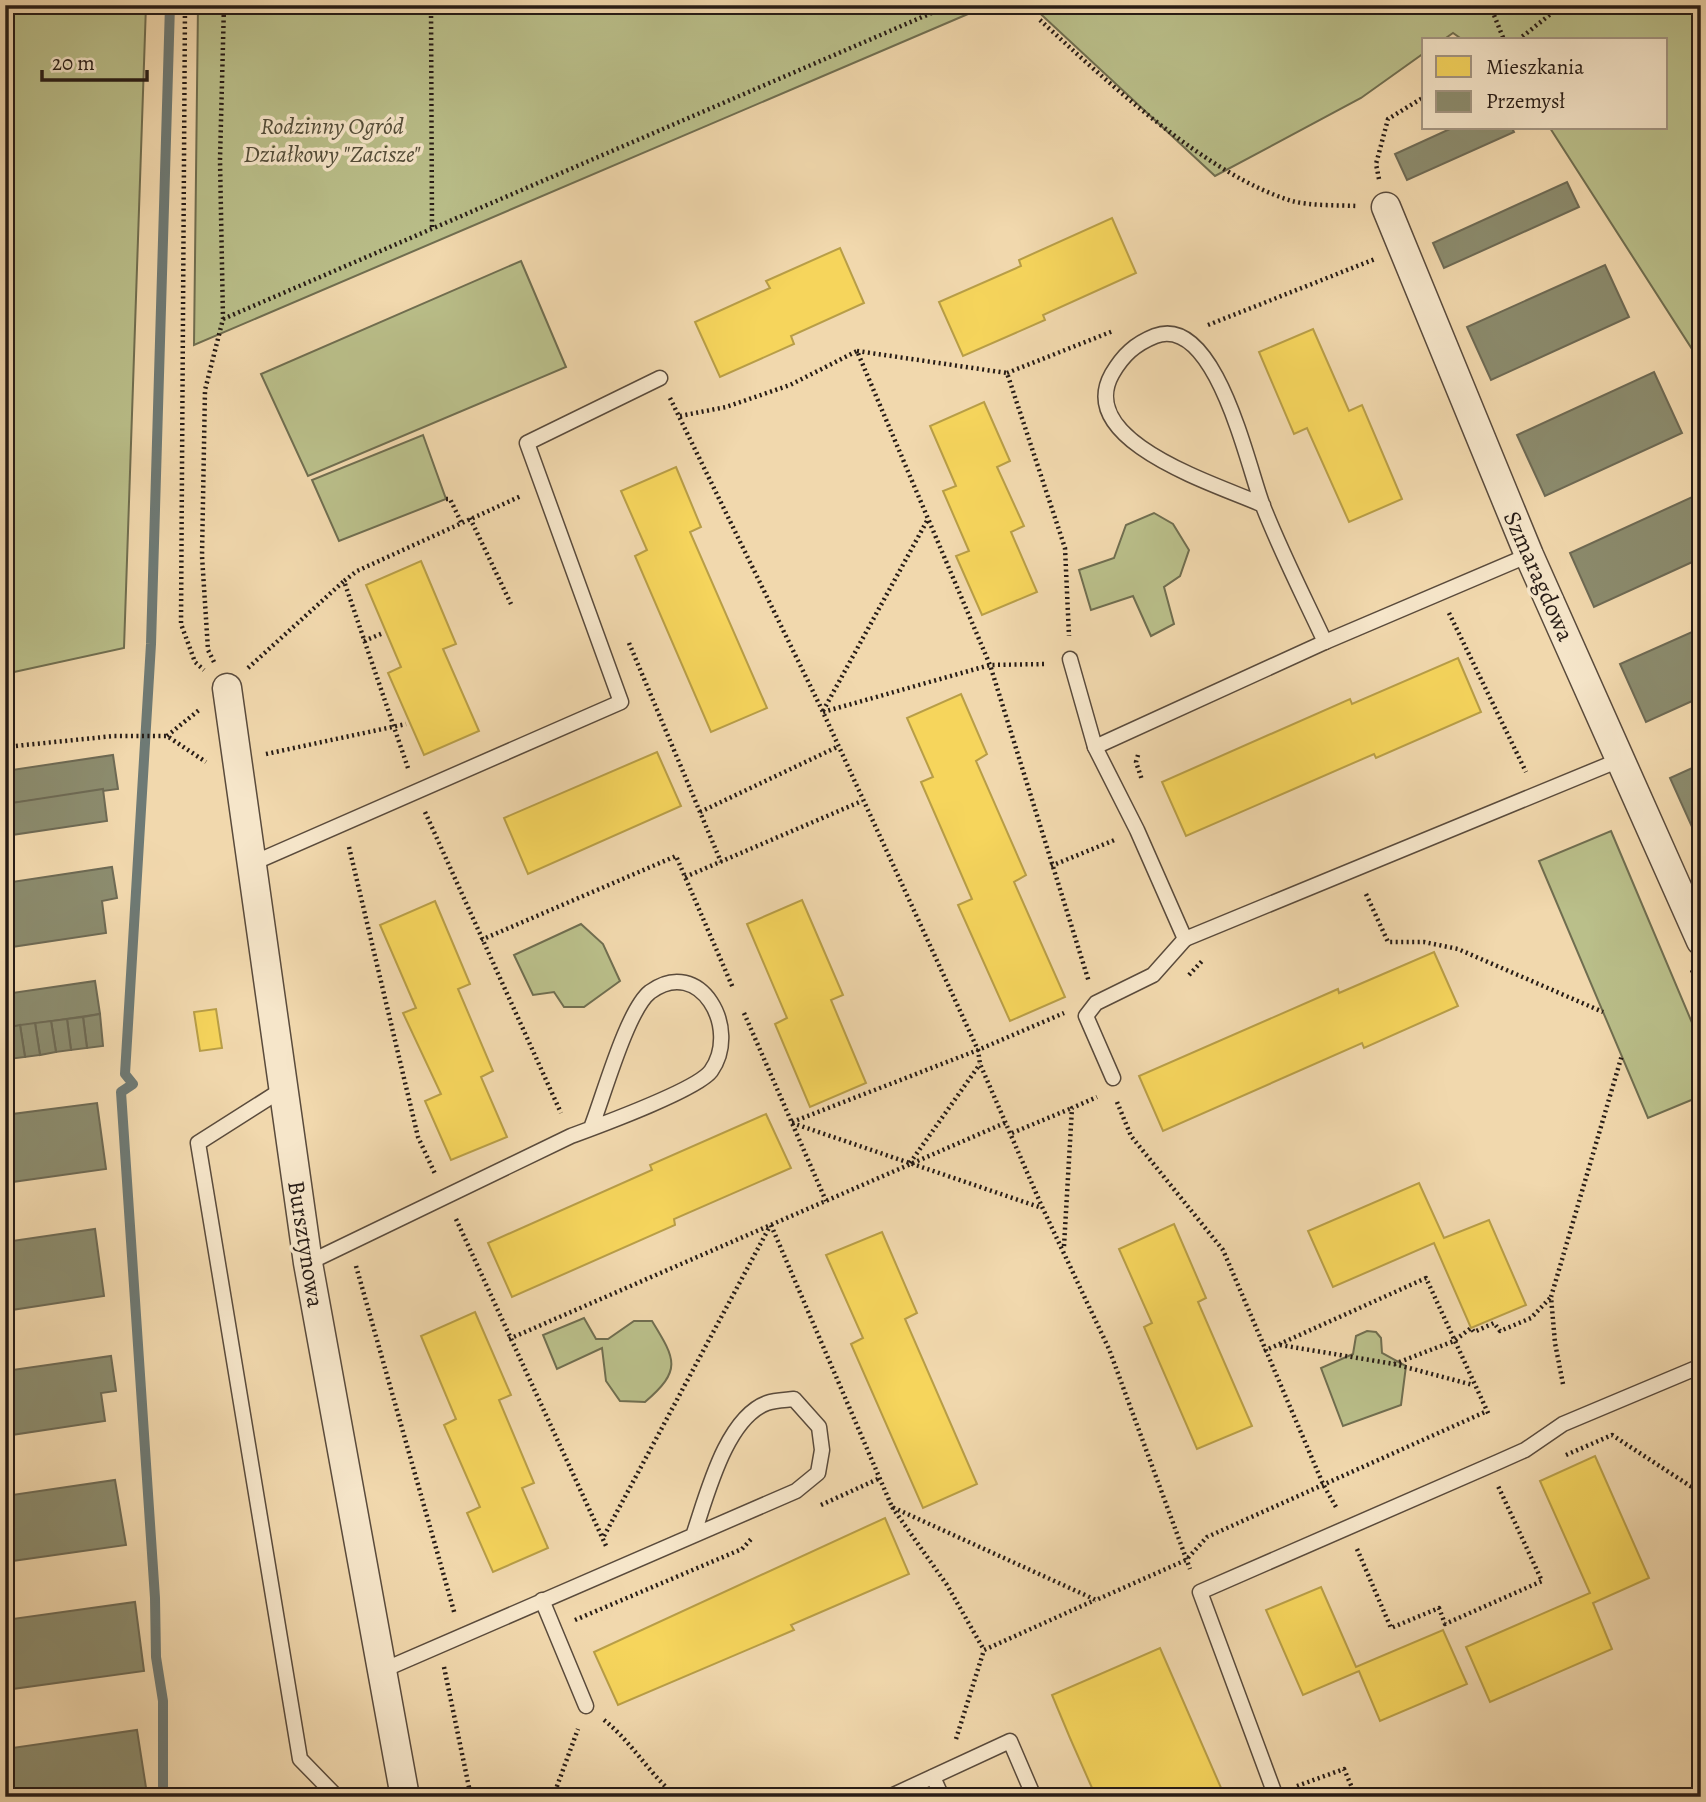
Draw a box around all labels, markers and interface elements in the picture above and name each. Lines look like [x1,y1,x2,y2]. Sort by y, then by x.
scale bar [42,38,147,82]
legend [1422,38,1668,130]
text: 20 m [52,49,95,77]
text: Mieszkania [1486,53,1584,81]
text: Przemysł [1486,87,1565,115]
park label: Rodzinny Ogród Działkowy "Zacisze" [244,110,421,170]
street label: Szmaragdowa [1496,506,1582,647]
street label: Bursztynowa [280,1178,332,1311]

